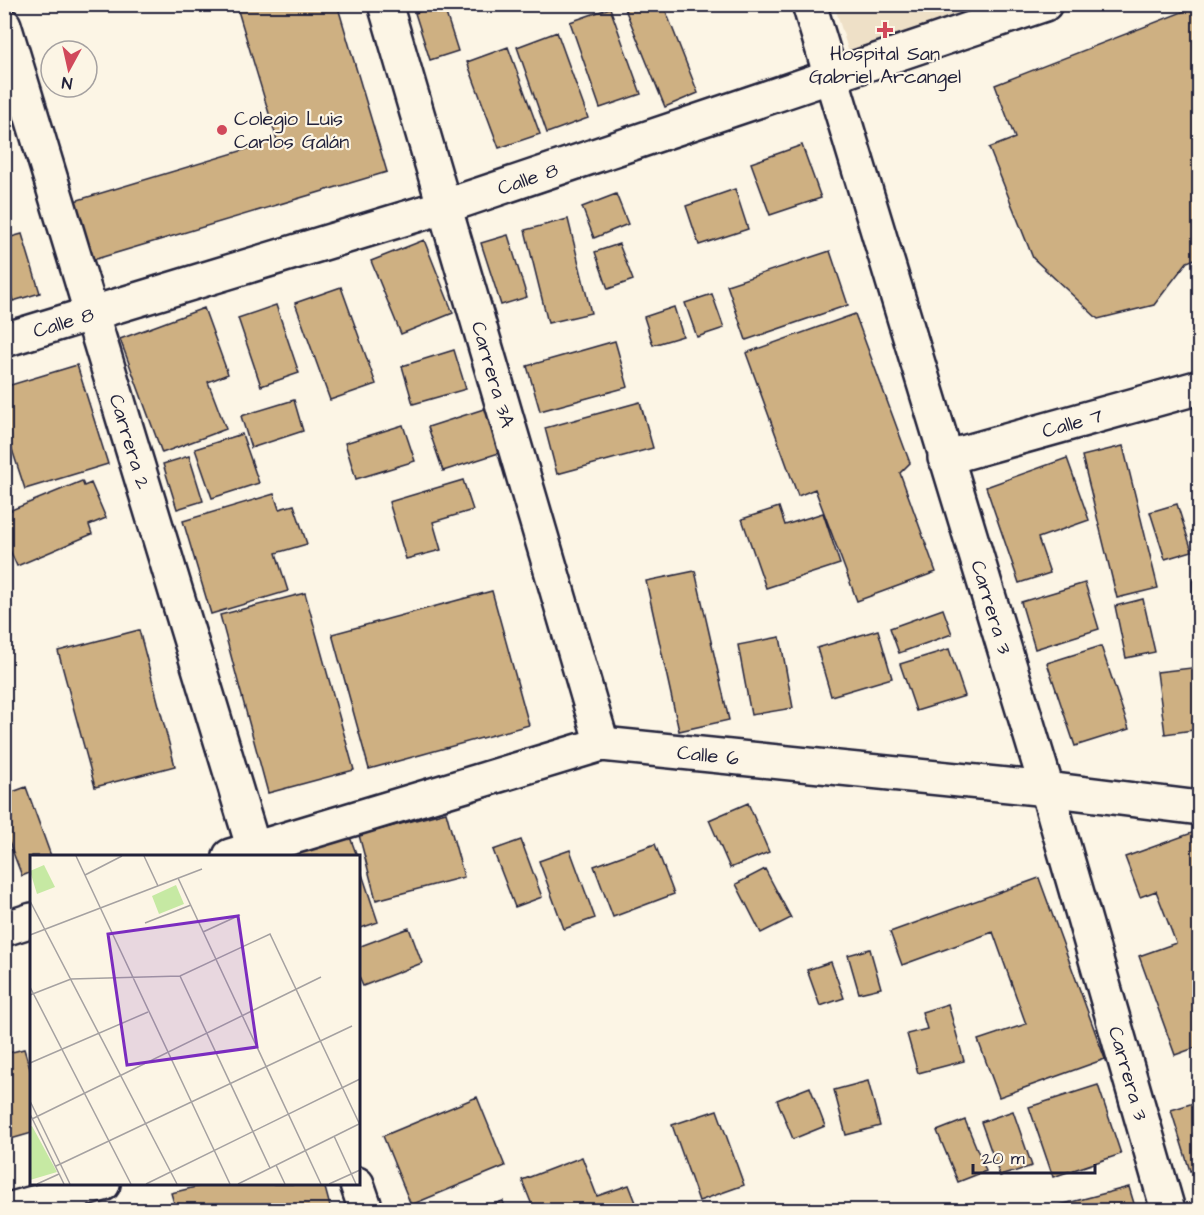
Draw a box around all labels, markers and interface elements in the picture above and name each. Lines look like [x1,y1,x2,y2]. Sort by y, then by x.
marker: Hospital San Gabriel Arcangel [876,21,894,39]
north arrow [39,39,99,99]
place label: Hospital San Gabriel Arcangel [809,40,961,92]
text: N [61,71,74,94]
place label: Colegio Luis Carlos Galán [234,105,349,156]
marker: Colegio Luis Carlos Galán [215,123,229,137]
street label: Calle 8 [494,156,562,203]
street label: Calle 8 [30,300,98,345]
street label: Carrera 3A [464,318,522,431]
street label: Carrera 2 [102,391,157,493]
street label: Calle 7 [1039,402,1106,445]
street label: Carrera 3 [963,557,1018,658]
street label: Calle 6 [676,739,741,773]
inset map [30,855,360,1185]
street label: Carrera 3 [1101,1023,1155,1124]
scale bar [973,1137,1094,1175]
text: 20 m [982,1146,1025,1171]

